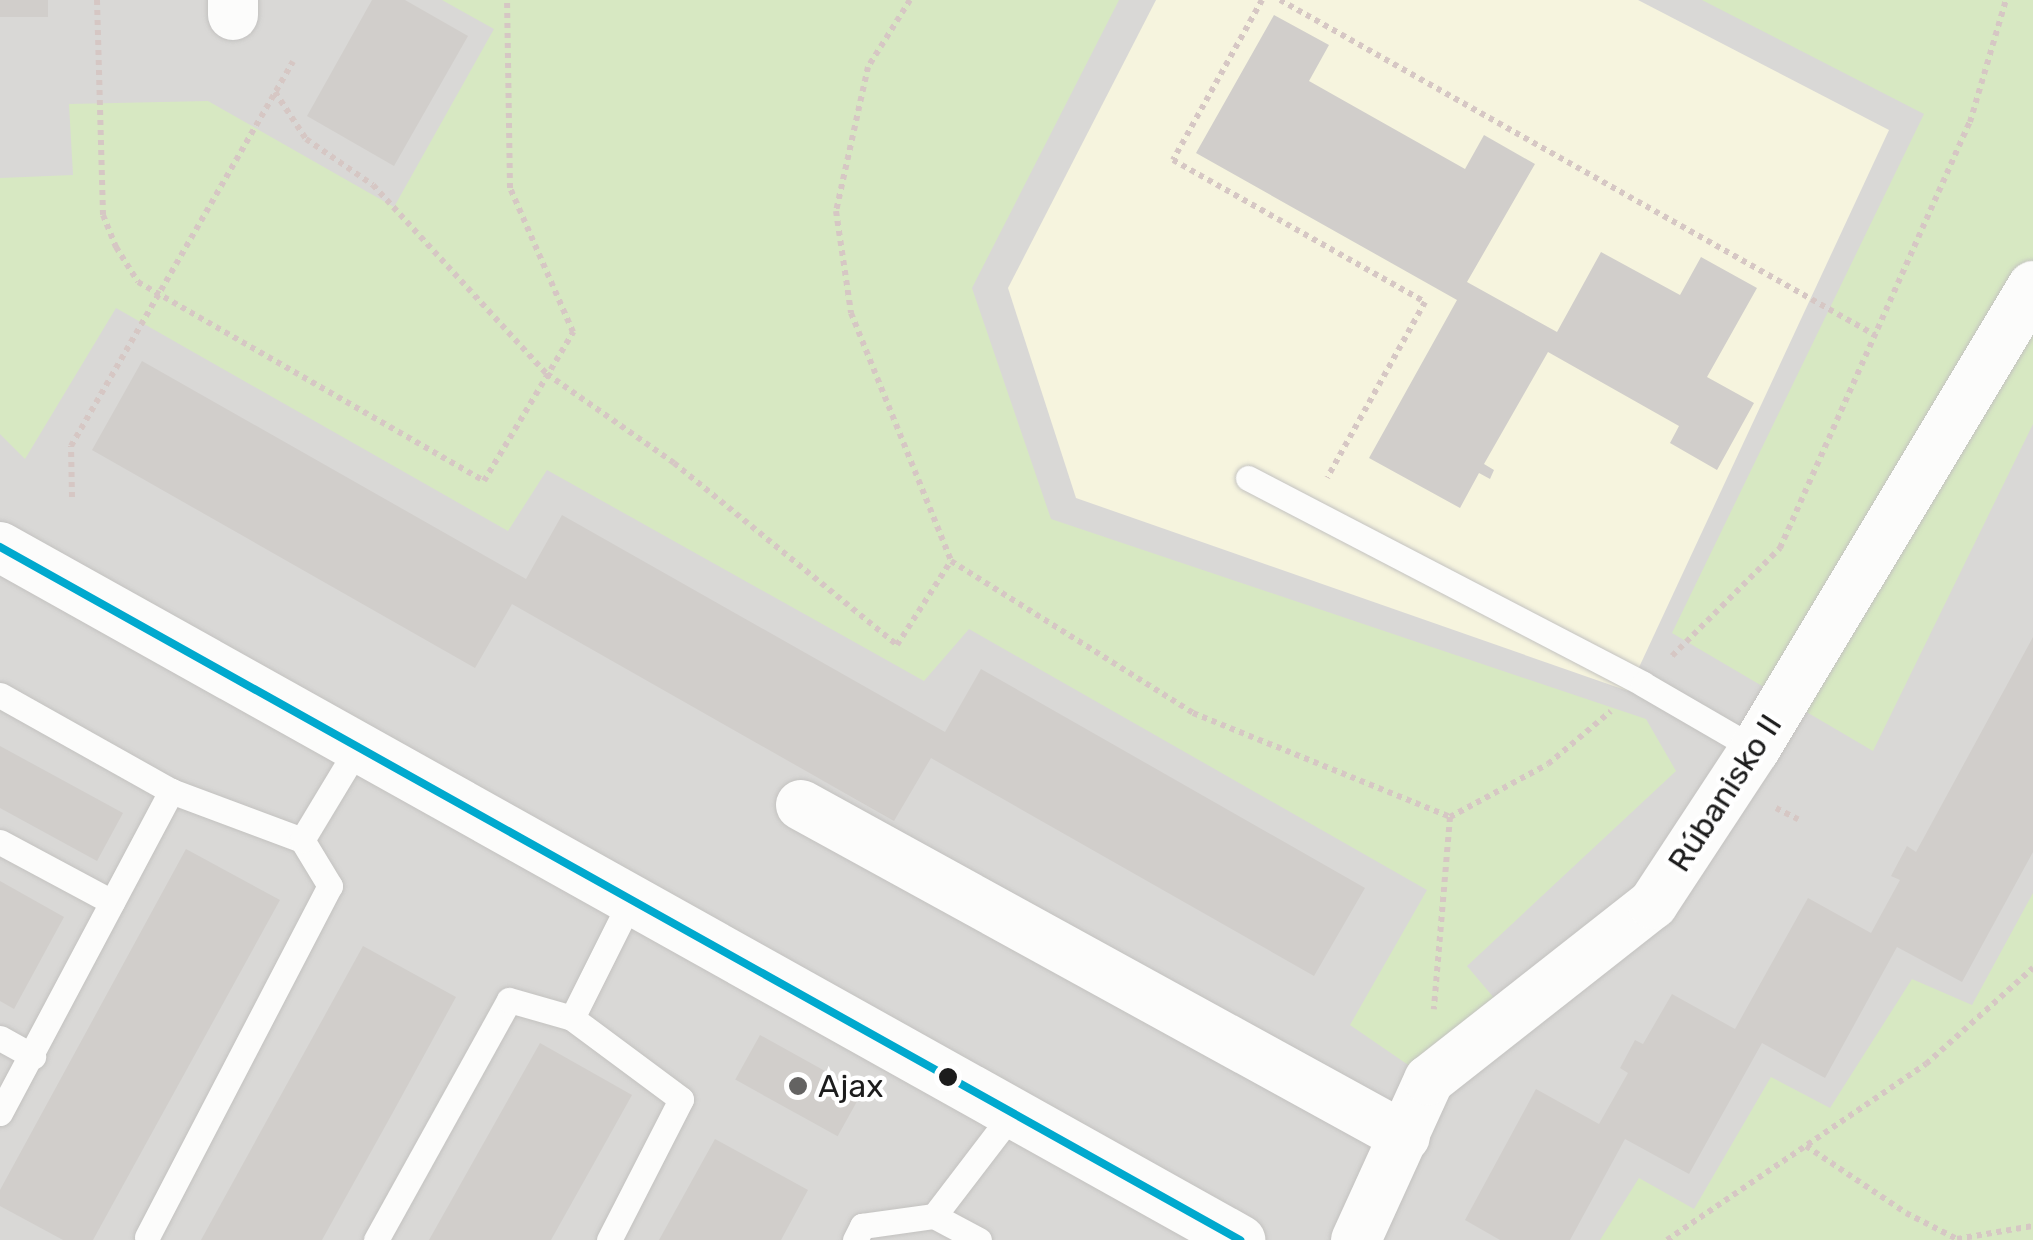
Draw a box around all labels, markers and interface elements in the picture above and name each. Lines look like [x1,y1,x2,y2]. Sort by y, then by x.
street label: Rúbanisko II [1660,707,1790,879]
place label: Ajax [818,1067,883,1105]
unlabelled marker [938,1067,958,1087]
marker: Ajax [787,1075,809,1097]

